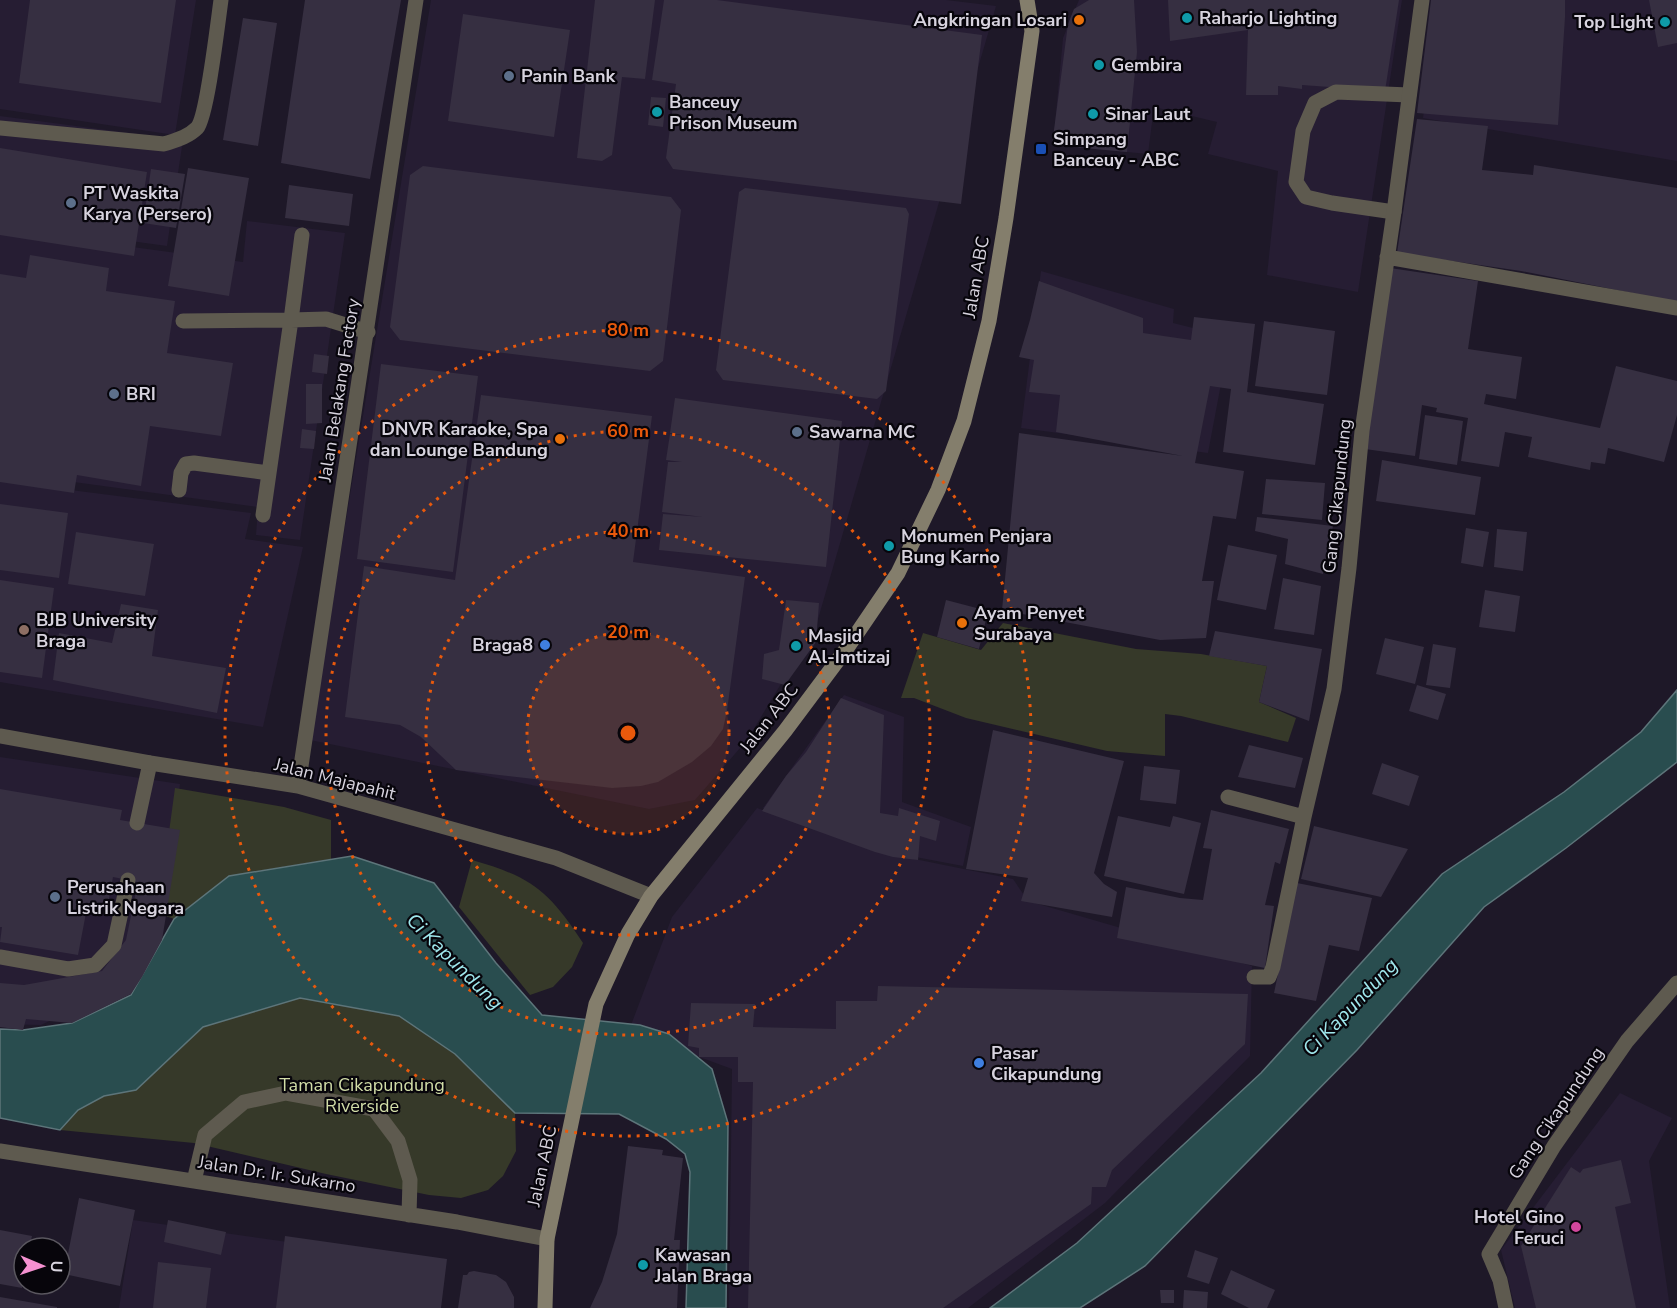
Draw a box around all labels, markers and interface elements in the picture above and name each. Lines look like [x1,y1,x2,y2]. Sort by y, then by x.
place label: Raharjo Lighting [1199,6,1337,30]
place label: Angkringan Losari [914,8,1067,32]
place label: Top Light [1574,10,1653,34]
marker: Raharjo Lighting [1180,11,1194,25]
marker: Angkringan Losari [1072,13,1086,27]
marker: Top Light [1658,15,1672,29]
place label: Gembira [1111,53,1182,77]
marker: Gembira [1092,58,1106,72]
place label: Panin Bank [521,64,615,88]
marker: Panin Bank [502,69,516,83]
place label: Banceuy Prison Museum [669,90,798,135]
place label: Sinar Laut [1105,102,1191,126]
marker: Banceuy Prison Museum [650,105,664,119]
marker: Sinar Laut [1086,107,1100,121]
place label: Simpang Banceuy - ABC [1053,127,1179,172]
marker: Simpang Banceuy - ABC [1034,142,1048,156]
place label: PT Waskita Karya (Persero) [83,181,213,226]
marker: PT Waskita Karya (Persero) [64,196,78,210]
street label: Jalan ABC [957,234,995,321]
street label: Jalan Belakang Factory [312,296,365,484]
text: 80 m [607,318,649,342]
place label: BRI [126,382,156,406]
marker: BRI [107,387,121,401]
place label: DNVR Karaoke, Spa dan Lounge Bandung [370,417,548,462]
street label: Gang Cikapundung [1317,418,1357,574]
text: 60 m [607,419,649,443]
place label: Sawarna MC [809,420,915,444]
marker: Sawarna MC [790,425,804,439]
marker: DNVR Karaoke, Spa dan Lounge Bandung [553,432,567,446]
text: 40 m [607,519,649,543]
place label: Monumen Penjara Bung Karno [901,524,1052,569]
marker: Monumen Penjara Bung Karno [882,539,896,553]
place label: Ayam Penyet Surabaya [974,601,1084,646]
place label: BJB University Braga [36,608,157,653]
marker: Ayam Penyet Surabaya [955,616,969,630]
text: 20 m [607,620,649,644]
marker: BJB University Braga [17,623,31,637]
place label: Masjid Al-Imtizaj [808,624,890,669]
place label: Braga8 [472,633,533,657]
marker: Braga8 [538,638,552,652]
marker: Masjid Al-Imtizaj [789,639,803,653]
street label: Jalan ABC [734,678,804,759]
centre of rings [618,723,638,743]
street label: Jalan Majapahit [271,752,399,806]
place label: Perusahaan Listrik Negara [67,875,184,920]
marker: Perusahaan Listrik Negara [48,890,62,904]
water label: Ci Kapundung [400,907,509,1016]
water label: Ci Kapundung [1297,952,1404,1062]
place label: Pasar Cikapundung [991,1041,1102,1086]
street label: Gang Cikapundung [1503,1042,1609,1184]
marker: Pasar Cikapundung [972,1056,986,1070]
park label: Taman Cikapundung Riverside [279,1073,445,1118]
street label: Jalan ABC [521,1123,562,1210]
street label: Jalan Dr. Ir. Sukarno [196,1150,357,1198]
place label: Hotel Gino Feruci [1474,1205,1564,1250]
marker: Hotel Gino Feruci [1569,1220,1583,1234]
north arrow [12,1236,72,1296]
place label: Kawasan Jalan Braga [654,1243,752,1288]
marker: Kawasan Jalan Braga [636,1258,650,1272]
text: U [45,1260,67,1273]

